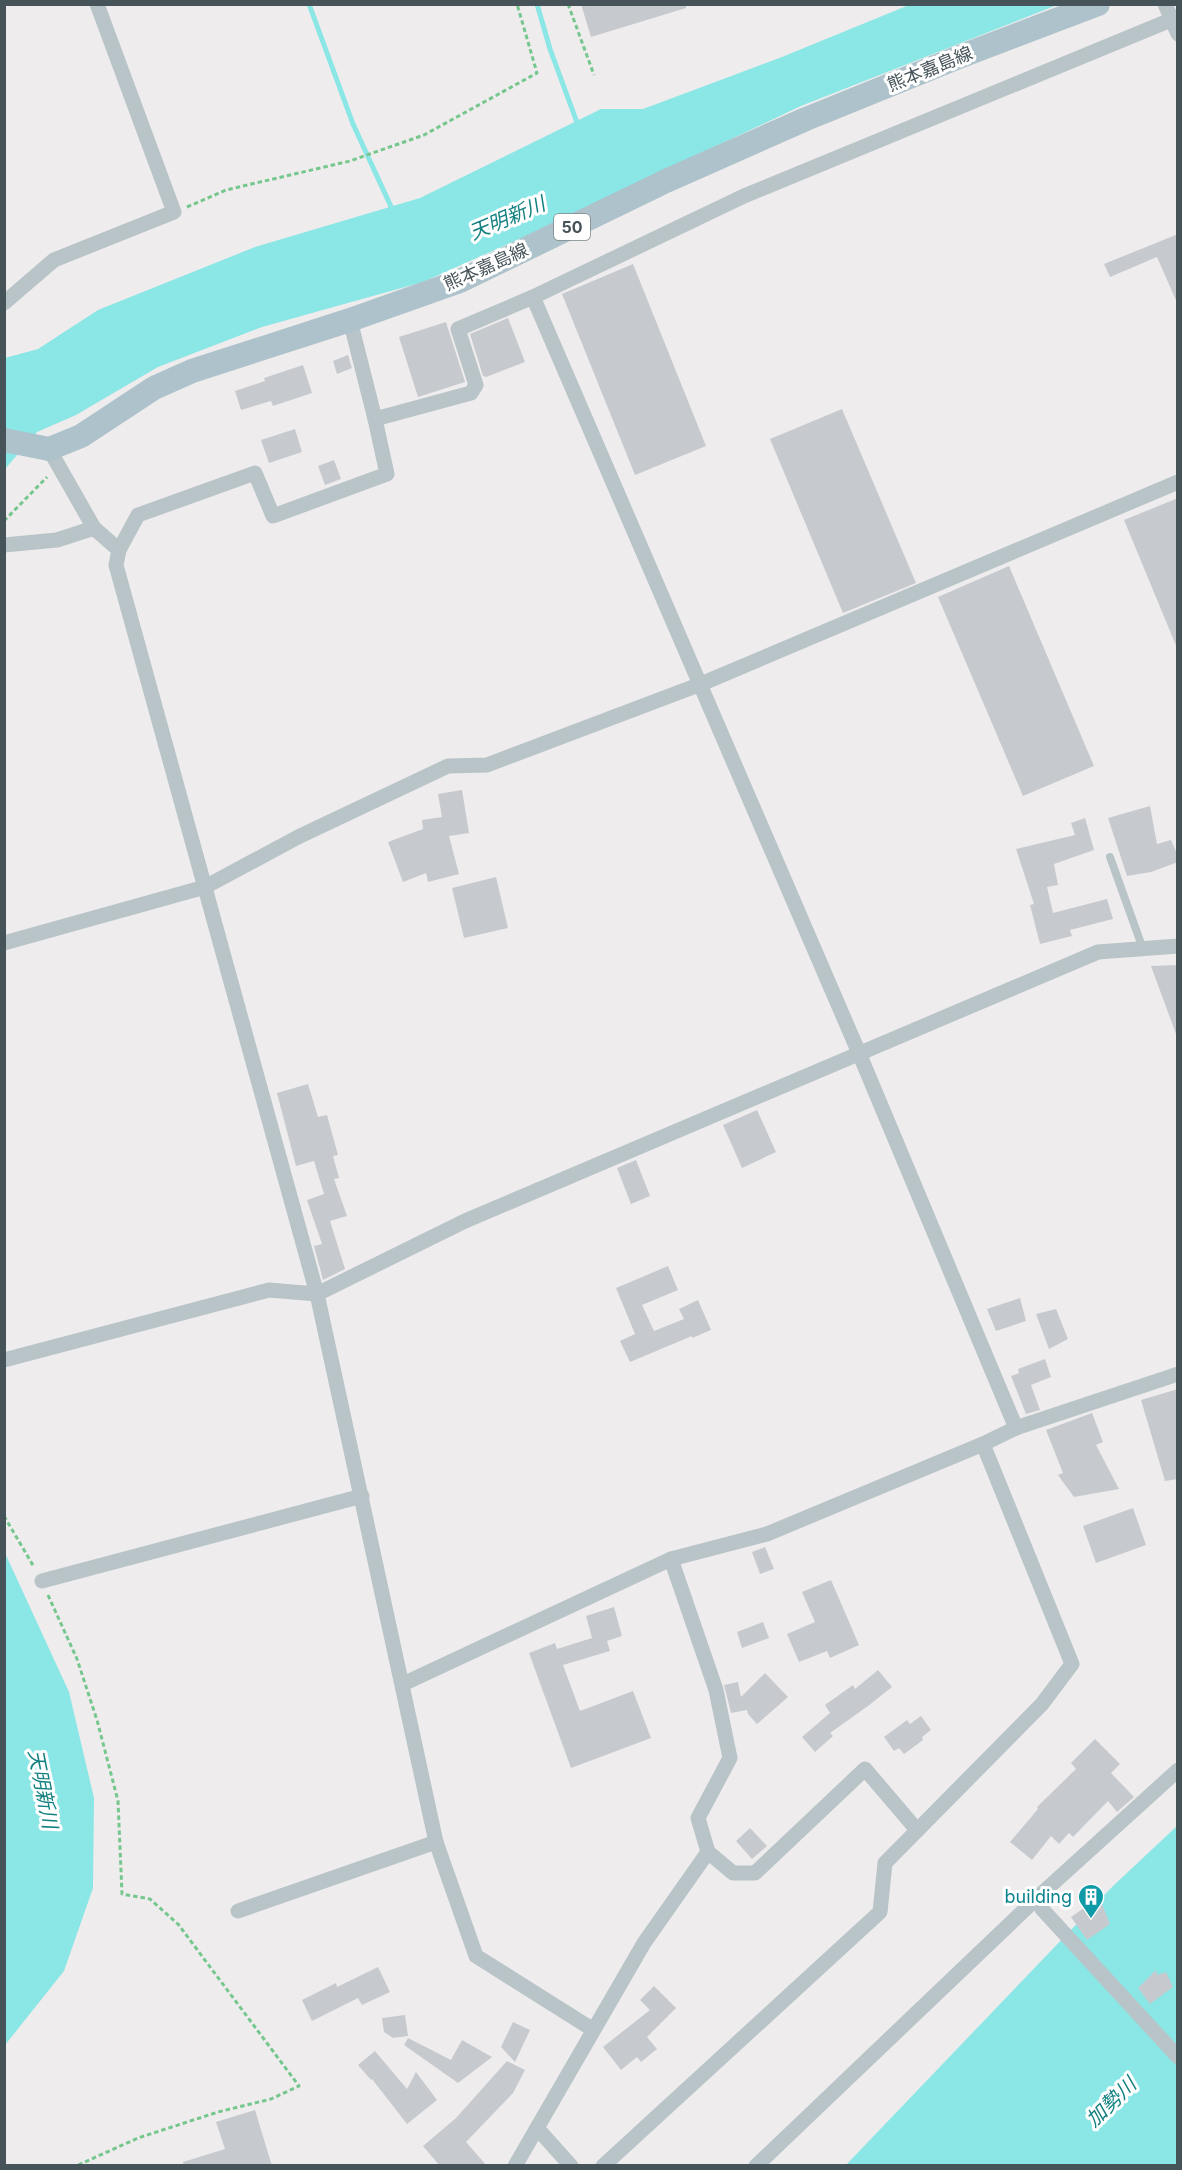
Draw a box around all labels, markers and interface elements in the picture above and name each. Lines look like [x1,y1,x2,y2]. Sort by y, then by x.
street label: 熊本嘉島線 [884,42,975,95]
water label: 天明新川 [465,191,550,245]
road number: 50 [554,214,590,240]
street label: 熊本嘉島線 [440,239,531,294]
water label: 天明新川 [24,1747,63,1833]
building icon: building [1076,1882,1106,1920]
place label: building [1005,1886,1072,1907]
water label: 加勢川 [1081,2071,1142,2131]

